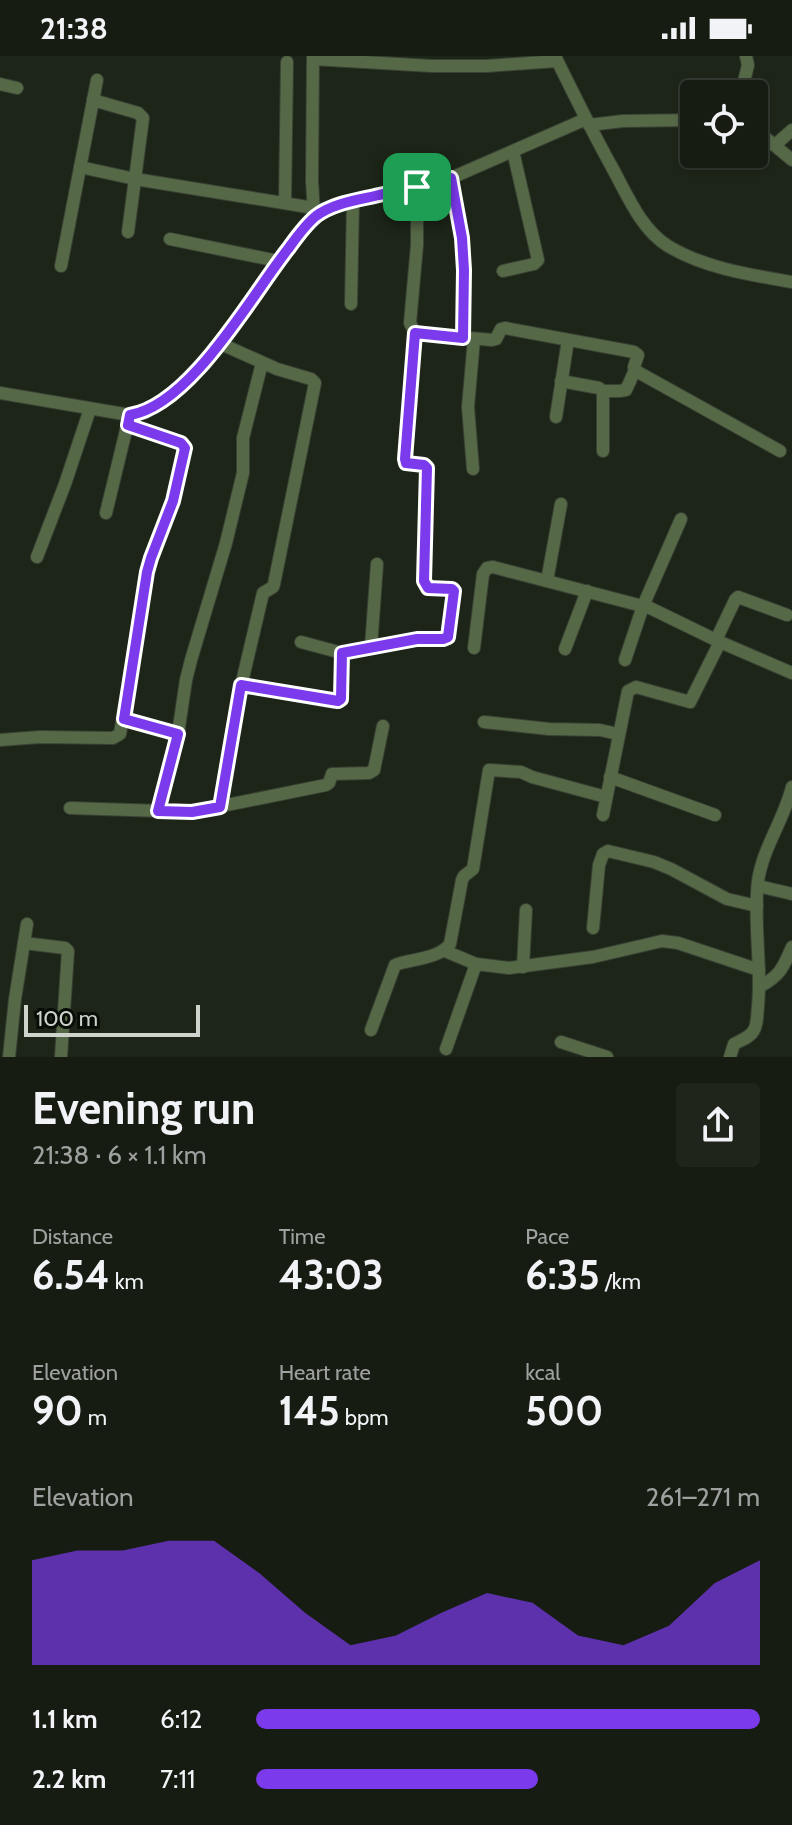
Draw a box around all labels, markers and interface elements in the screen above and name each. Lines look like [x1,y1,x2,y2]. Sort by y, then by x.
text: 21:38 [40,10,108,47]
map controls [680,80,768,168]
button: locate [680,80,768,168]
pin [383,153,451,221]
icon: arrive [395,165,439,209]
scale bar [24,1001,200,1037]
text: 100 m [36,1005,98,1032]
text: Evening run [32,1082,255,1135]
button: share [676,1083,760,1167]
text: 21:38 · 6 × 1.1 km [32,1139,207,1171]
text: Distance [32,1223,113,1250]
text: Time [279,1223,325,1250]
text: Pace [525,1223,569,1250]
text: 6.54 [32,1250,110,1299]
text: 43:03 [279,1250,384,1299]
text: 6:35 [525,1250,600,1299]
text: km [110,1268,144,1295]
text: /km [600,1268,641,1295]
text: Elevation [32,1359,118,1386]
text: Heart rate [279,1359,371,1386]
text: kcal [525,1359,560,1386]
text: 90 [32,1386,83,1435]
text: 145 [279,1386,340,1435]
text: 500 [525,1386,603,1435]
text: m [83,1404,107,1431]
text: bpm [340,1404,388,1431]
text: Elevation [32,1481,134,1513]
text: 261–271 m [646,1481,760,1513]
text: 1.1 km [32,1703,98,1735]
text: 6:12 [160,1703,202,1735]
text: 2.2 km [32,1763,106,1795]
text: 7:11 [160,1763,195,1795]

